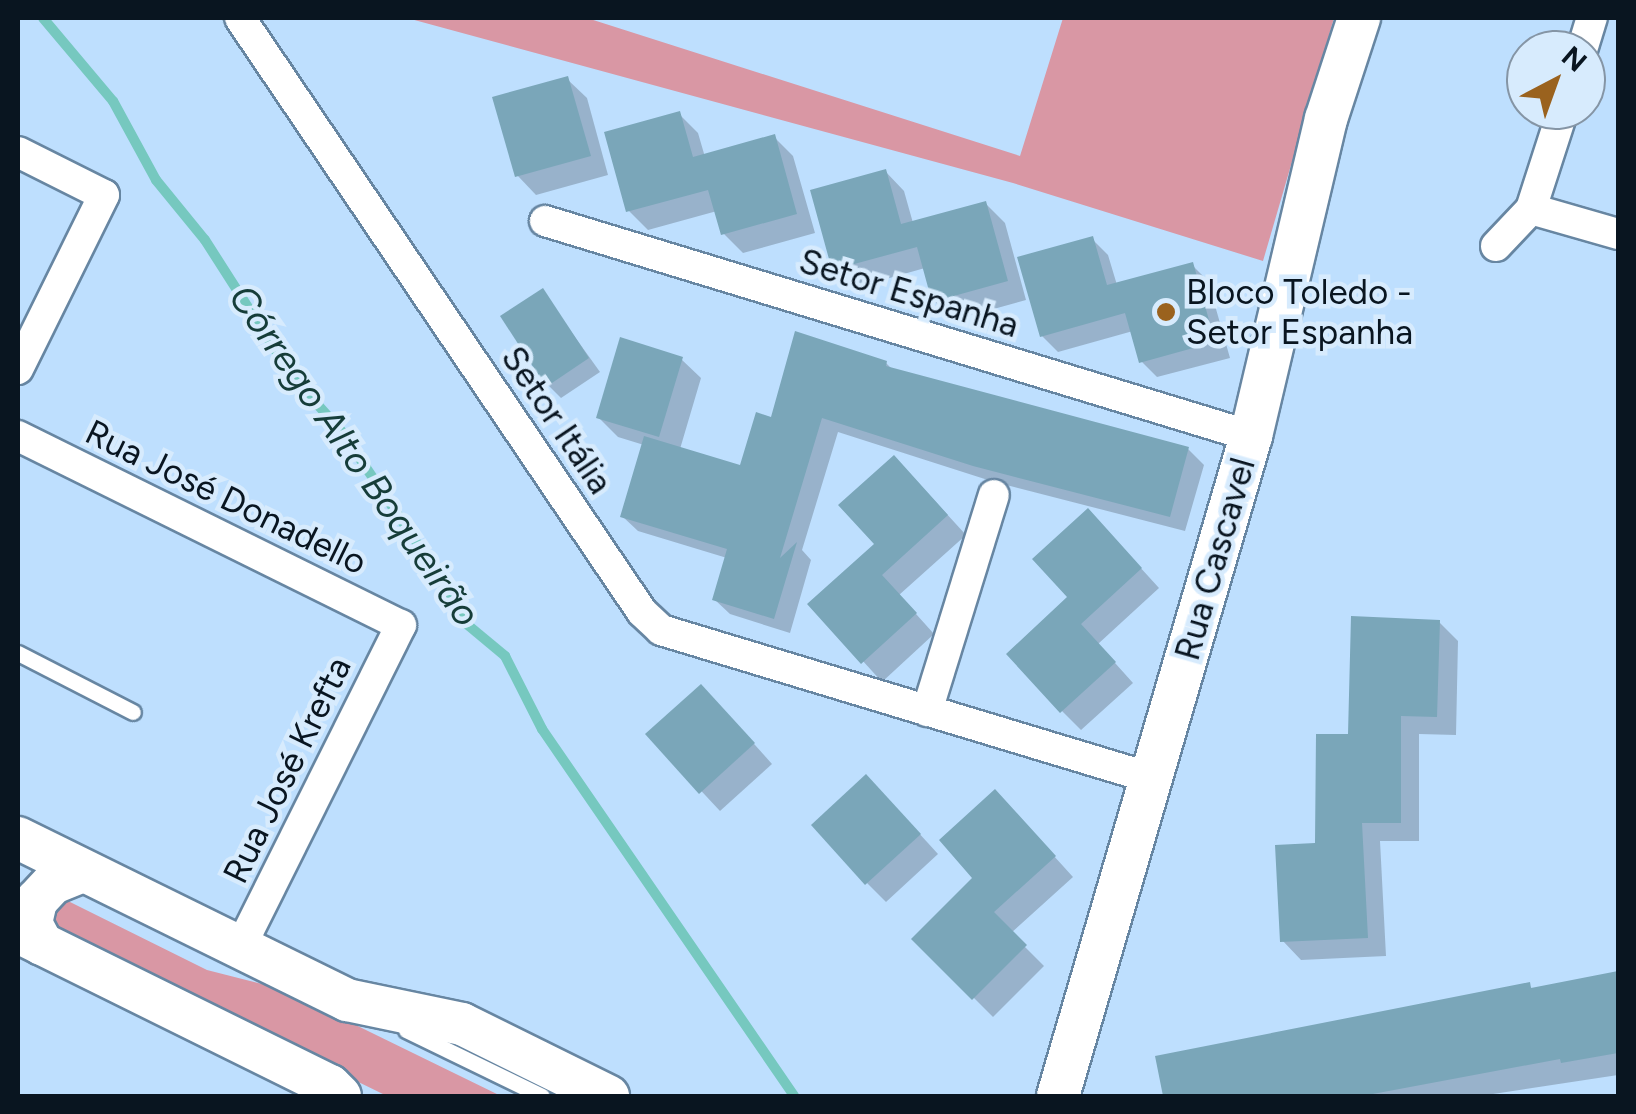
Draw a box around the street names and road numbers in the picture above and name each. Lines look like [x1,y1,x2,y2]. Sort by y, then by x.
street label: Setor Espanha [794,240,1024,346]
street label: Setor Itália [492,338,622,502]
street label: Rua José Donadello [79,411,373,583]
street label: Rua Cascavel [1166,453,1264,665]
street label: Rua José Krefta [214,650,360,890]

